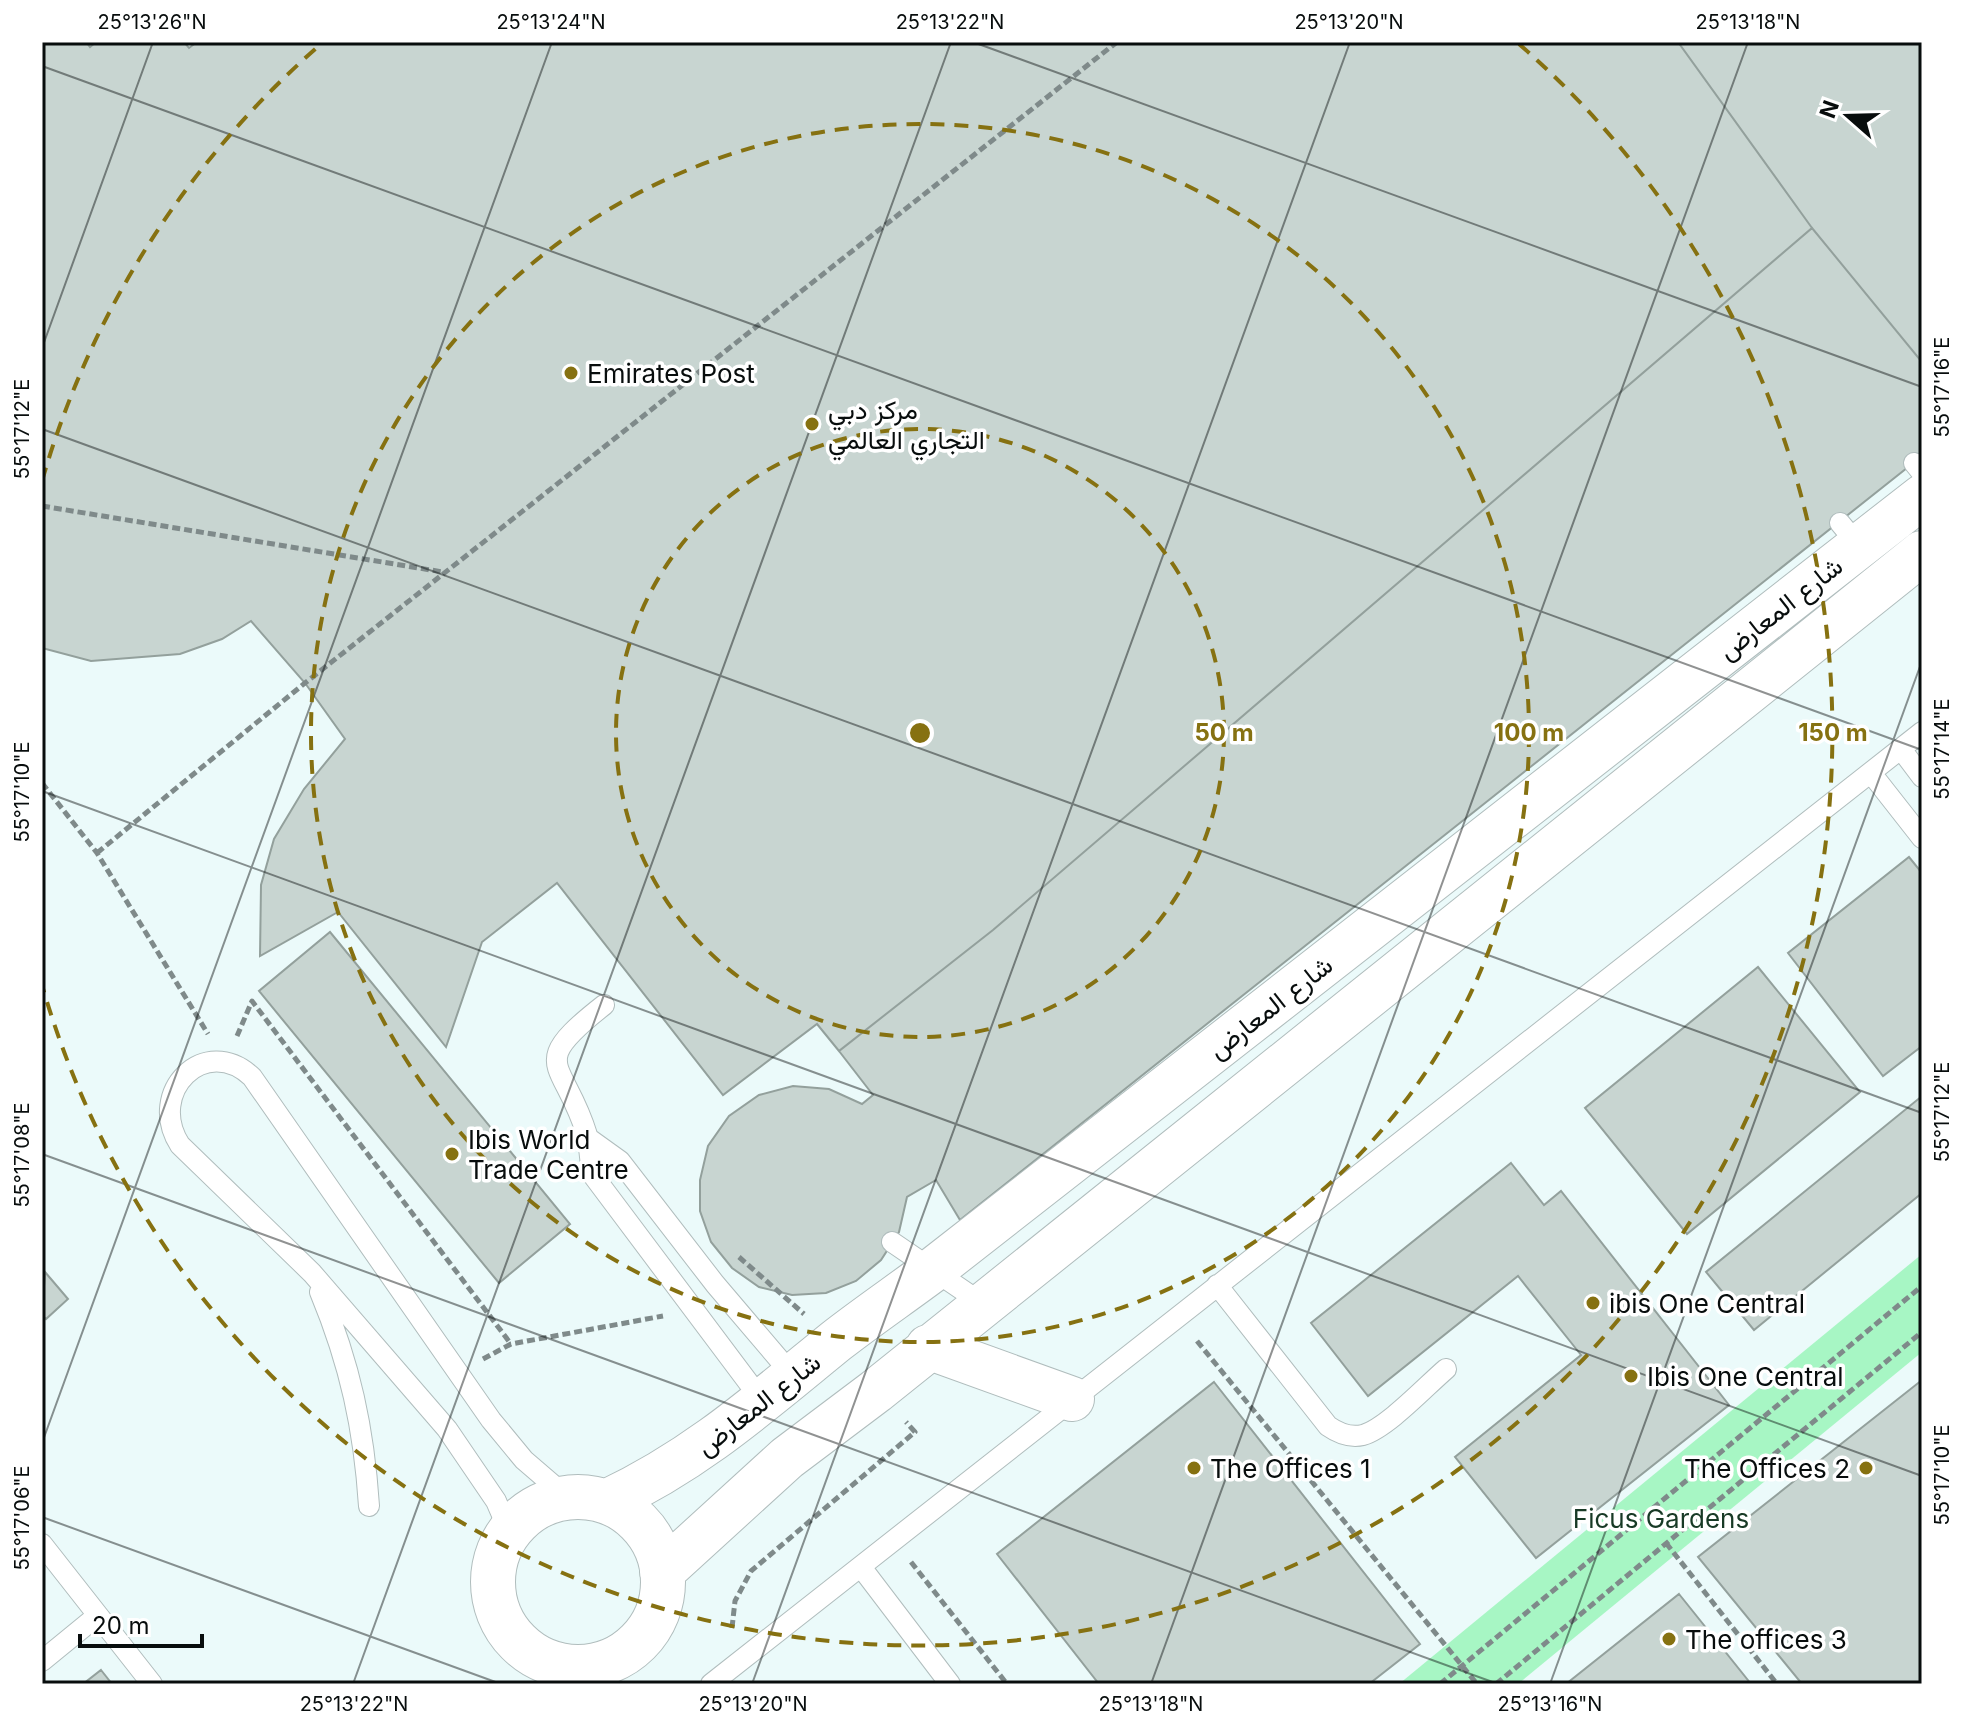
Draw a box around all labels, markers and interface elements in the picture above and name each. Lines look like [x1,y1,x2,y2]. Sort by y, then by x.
text: 25°13'26"N [98,10,206,34]
text: 25°13'24"N [496,10,606,34]
text: 25°13'22"N [896,10,1004,34]
text: 25°13'20"N [1294,10,1404,34]
text: 25°13'18"N [1696,10,1800,34]
north arrow [1808,76,1888,156]
text: N [1814,97,1844,121]
text: 55°17'16"E [1930,337,1954,437]
place label: Emirates Post [587,358,755,389]
marker: Emirates Post [562,364,580,382]
text: 55°17'12"E [10,379,34,479]
place label: مركز دبي التجاري العالمي [828,394,985,461]
marker: مركز دبي التجاري العالمي [803,415,821,433]
street label: شارع المعارض [1712,550,1850,668]
text: 55°17'14"E [1930,698,1954,800]
text: 50 m [1194,718,1254,747]
text: 100 m [1494,718,1564,747]
text: 150 m [1798,718,1868,747]
centre of rings [906,719,934,747]
text: 55°17'10"E [10,742,34,842]
street label: شارع المعارض [1202,949,1340,1067]
text: 55°17'12"E [1930,1062,1954,1162]
text: 55°17'08"E [10,1102,34,1208]
place label: Ibis World Trade Centre [468,1124,629,1185]
marker: Ibis World Trade Centre [443,1145,461,1163]
place label: ibis One Central [1609,1288,1805,1319]
marker: ibis One Central [1584,1294,1602,1312]
street label: شارع المعارض [690,1346,828,1464]
place label: Ibis One Central [1647,1361,1844,1392]
marker: Ibis One Central [1622,1367,1640,1385]
text: 55°17'10"E [1930,1425,1954,1525]
place label: The Offices 1 [1210,1453,1371,1484]
place label: The Offices 2 [1684,1453,1850,1484]
marker: The Offices 1 [1185,1459,1203,1477]
marker: The Offices 2 [1857,1459,1875,1477]
text: 55°17'06"E [10,1465,34,1571]
park label: Ficus Gardens [1573,1503,1749,1534]
scale bar [80,1598,202,1648]
text: 20 m [92,1611,150,1640]
place label: The offices 3 [1685,1624,1847,1655]
marker: The offices 3 [1660,1630,1678,1648]
text: 25°13'22"N [300,1692,408,1716]
text: 25°13'20"N [698,1692,808,1716]
text: 25°13'18"N [1099,1692,1203,1716]
text: 25°13'16"N [1498,1692,1602,1716]

